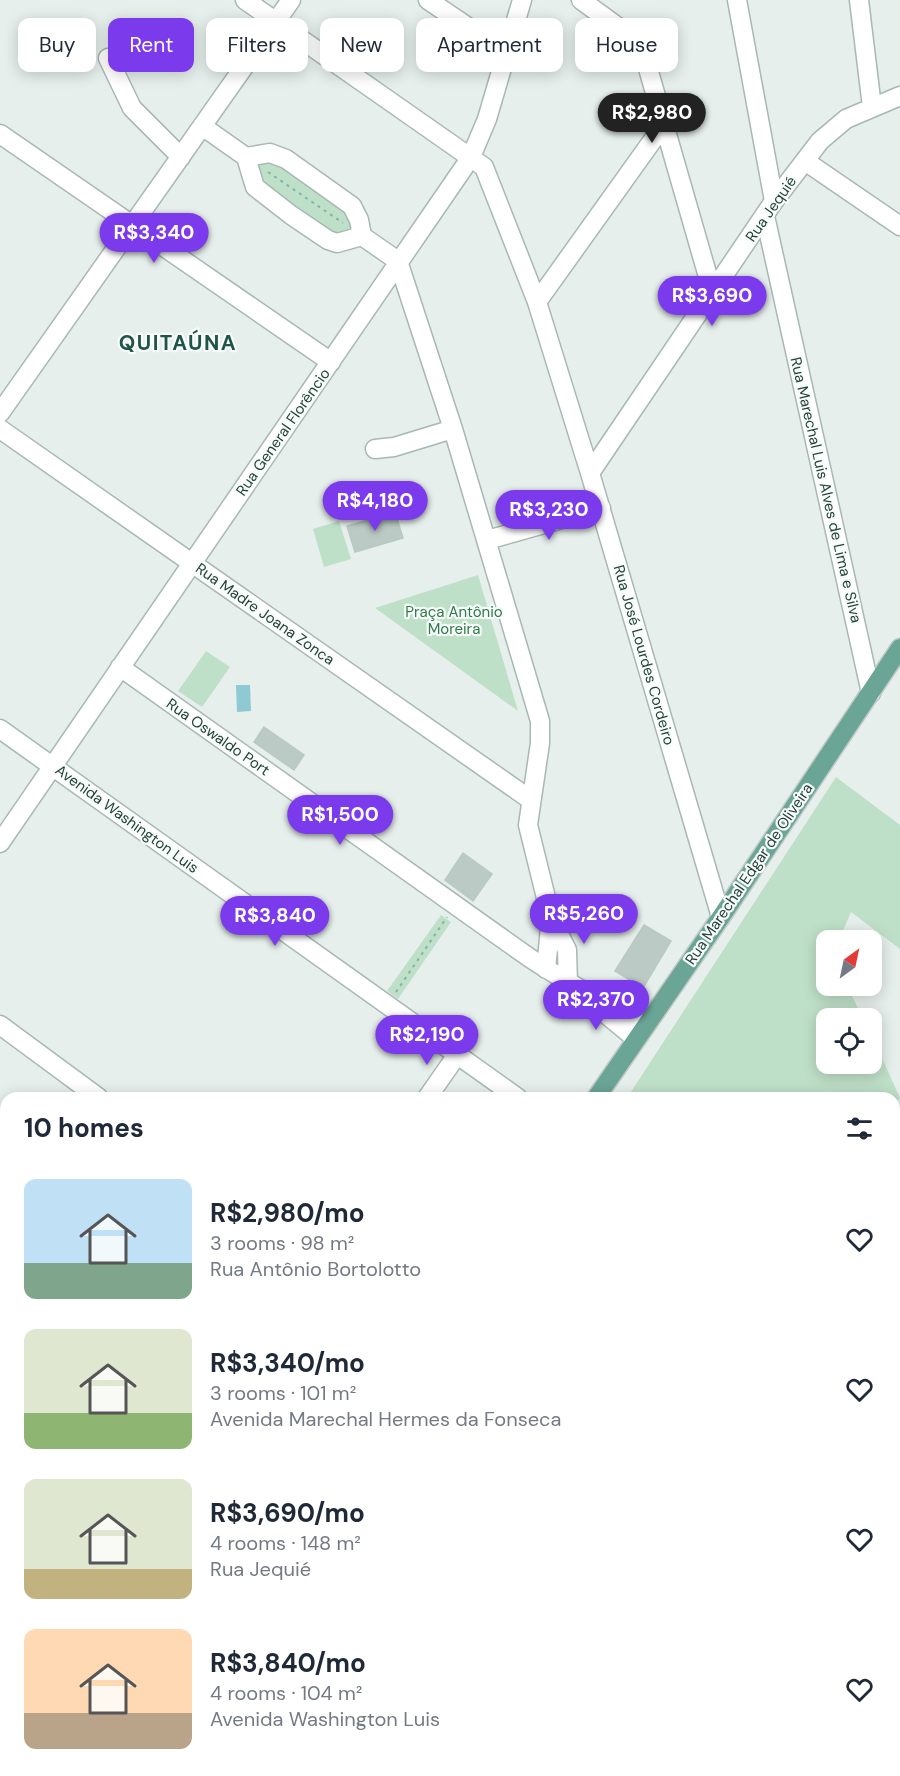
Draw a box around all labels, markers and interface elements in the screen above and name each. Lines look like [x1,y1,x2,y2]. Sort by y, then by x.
chip: Buy [18,18,96,72]
chip: Rent [108,18,194,72]
chip: Filters [206,18,308,72]
chip: New [320,18,404,72]
chip: Apartment [416,18,563,72]
chip: House [575,18,678,72]
pin: R$2,980 [597,93,707,144]
text: R$2,980 [612,99,692,125]
street label: Rua Jequié [741,172,801,246]
pin: R$3,340 [99,213,209,264]
text: R$3,340 [114,219,194,245]
pin: R$3,690 [657,276,767,327]
text: R$3,690 [672,282,752,308]
district label: QUITAÚNA [119,329,237,357]
street label: Rua Marechal Luis Alves de Lima e Silva [786,355,866,625]
street label: Rua General Florêncio [231,364,335,500]
pin: R$4,180 [320,481,430,532]
text: R$4,180 [337,487,413,513]
pin: R$3,230 [494,490,604,541]
text: R$3,230 [509,496,589,522]
street label: Rua Madre Joana Zonca [192,558,338,670]
street label: Rua José Lourdes Cordeiro [609,563,679,747]
park label: Praça Antônio Moreira [405,602,503,639]
street label: Rua Oswaldo Port [162,694,274,780]
street label: Avenida Washington Luis [51,760,203,878]
street label: Rua Marechal Edgar de Oliveira [681,779,817,969]
pin: R$1,500 [285,795,395,846]
text: R$1,500 [301,801,379,827]
pin: R$5,260 [529,894,639,945]
pin: R$3,840 [220,896,330,947]
text: R$5,260 [544,900,624,926]
text: R$3,840 [234,902,316,928]
north arrow [816,930,882,996]
map controls [816,930,882,1074]
pin: R$2,370 [541,980,651,1031]
text: R$2,370 [557,986,635,1012]
button: locate [816,1008,882,1074]
pin: R$2,190 [372,1015,482,1066]
text: R$2,190 [389,1021,465,1047]
text: 10 homes [24,1111,144,1145]
icon: filters [843,1112,876,1145]
text: R$2,980/mo [210,1196,365,1230]
icon: home [72,1203,144,1275]
icon: heart [843,1223,876,1256]
text: 3 rooms · 98 m² [210,1230,354,1256]
text: Rua Antônio Bortolotto [210,1256,421,1282]
text: R$3,340/mo [210,1346,365,1380]
icon: home [72,1353,144,1425]
icon: heart [843,1373,876,1406]
text: 3 rooms · 101 m² [210,1380,356,1406]
text: Avenida Marechal Hermes da Fonseca [210,1406,561,1432]
text: R$3,690/mo [210,1496,365,1530]
icon: home [72,1503,144,1575]
icon: heart [843,1523,876,1556]
text: 4 rooms · 148 m² [210,1530,361,1556]
text: Rua Jequié [210,1556,311,1582]
text: R$3,840/mo [210,1646,366,1680]
icon: home [72,1653,144,1725]
icon: heart [843,1673,876,1706]
text: 4 rooms · 104 m² [210,1680,362,1706]
text: Avenida Washington Luis [210,1706,440,1732]

